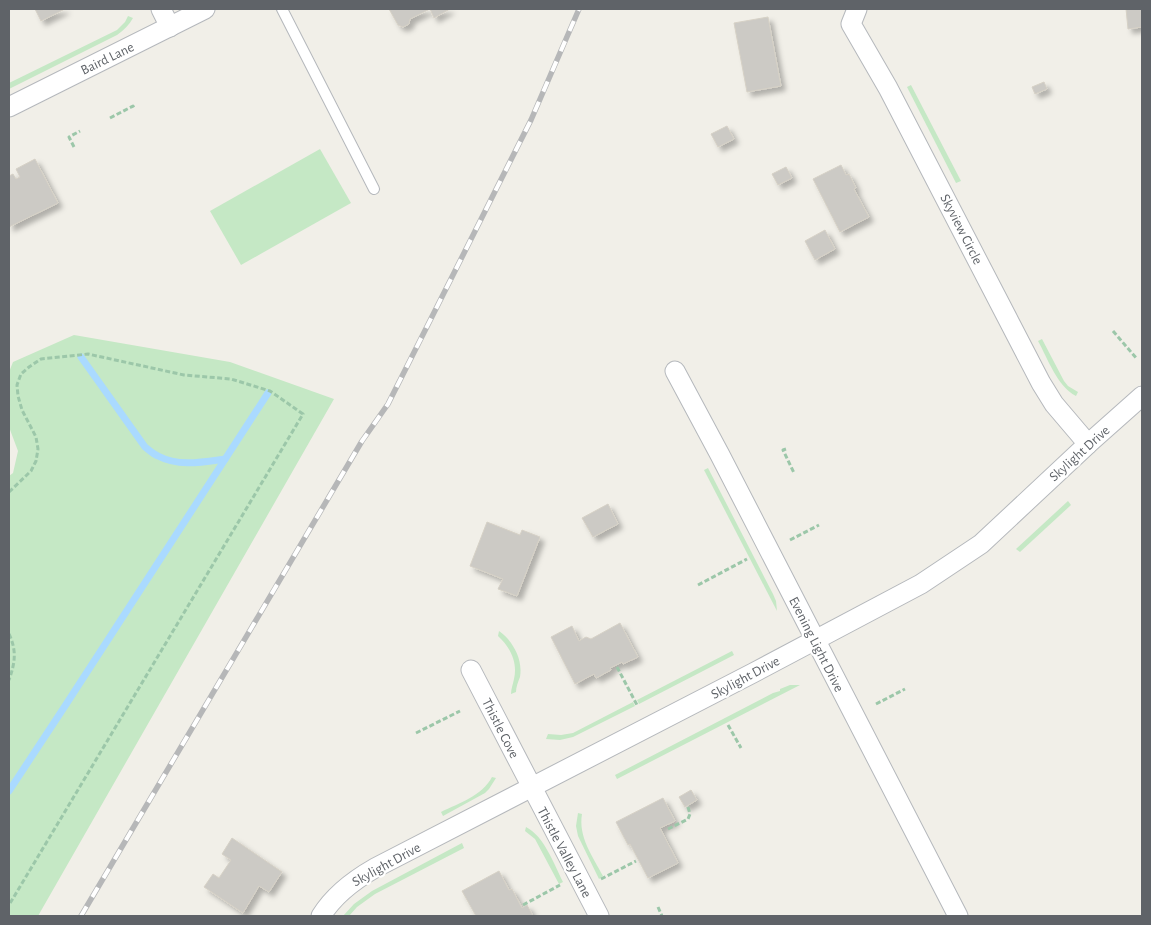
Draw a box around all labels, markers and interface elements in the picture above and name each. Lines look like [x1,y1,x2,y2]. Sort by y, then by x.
street label: Baird Lane [79,40,136,78]
street label: Skyview Circle [937,192,985,267]
street label: Skylight Drive [1047,423,1112,484]
street label: Evening Light Drive [786,595,846,694]
street label: Skylight Drive [709,654,782,702]
street label: Thistle Cove [479,696,521,761]
street label: Thistle Valley Lane [534,805,594,900]
street label: Skylight Drive [350,840,423,889]

